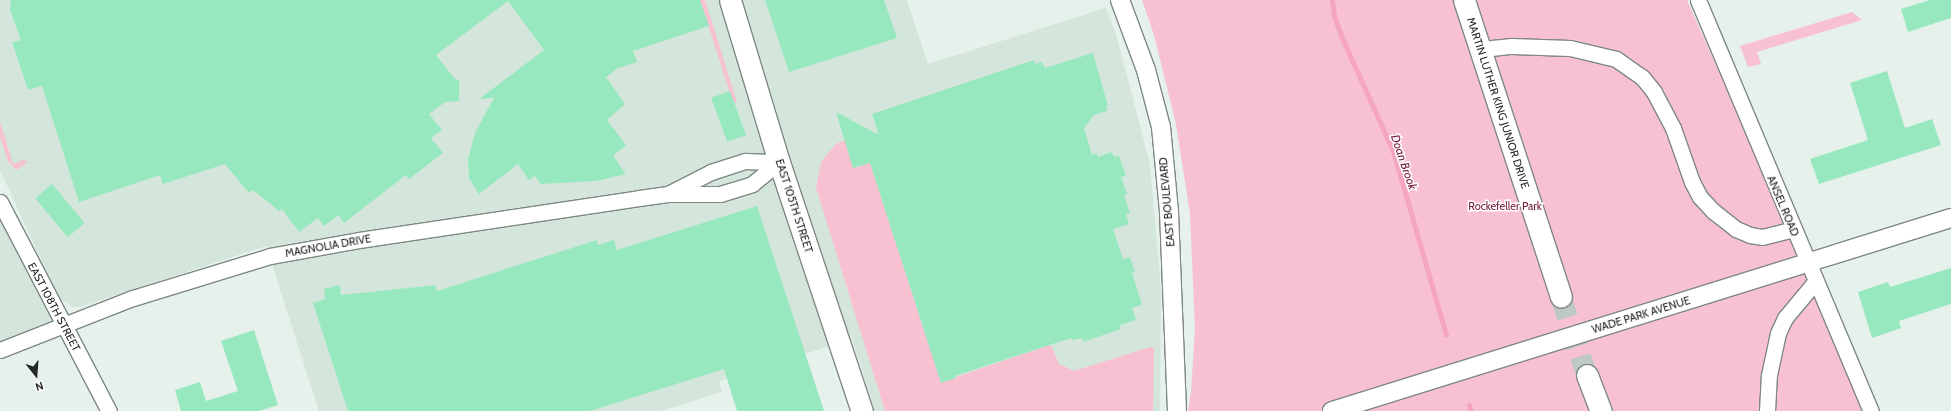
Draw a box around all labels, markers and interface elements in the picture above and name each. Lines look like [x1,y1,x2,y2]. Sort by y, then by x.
street label: MARTIN LUTHER KING JUNIOR DRIVE [1464,16,1532,190]
water label: Doan Brook [1388,133,1420,191]
street label: EAST 105TH STREET [773,157,815,255]
street label: EAST BOULEVARD [1157,157,1177,247]
street label: ANSEL ROAD [1764,174,1802,238]
park label: Rockefeller Park [1468,199,1542,213]
street label: MAGNOLIA DRIVE [284,232,372,260]
street label: EAST 108TH STREET [25,260,83,354]
street label: WADE PARK AVENUE [1590,294,1692,336]
north arrow [16,355,56,395]
text: N [34,379,45,394]

